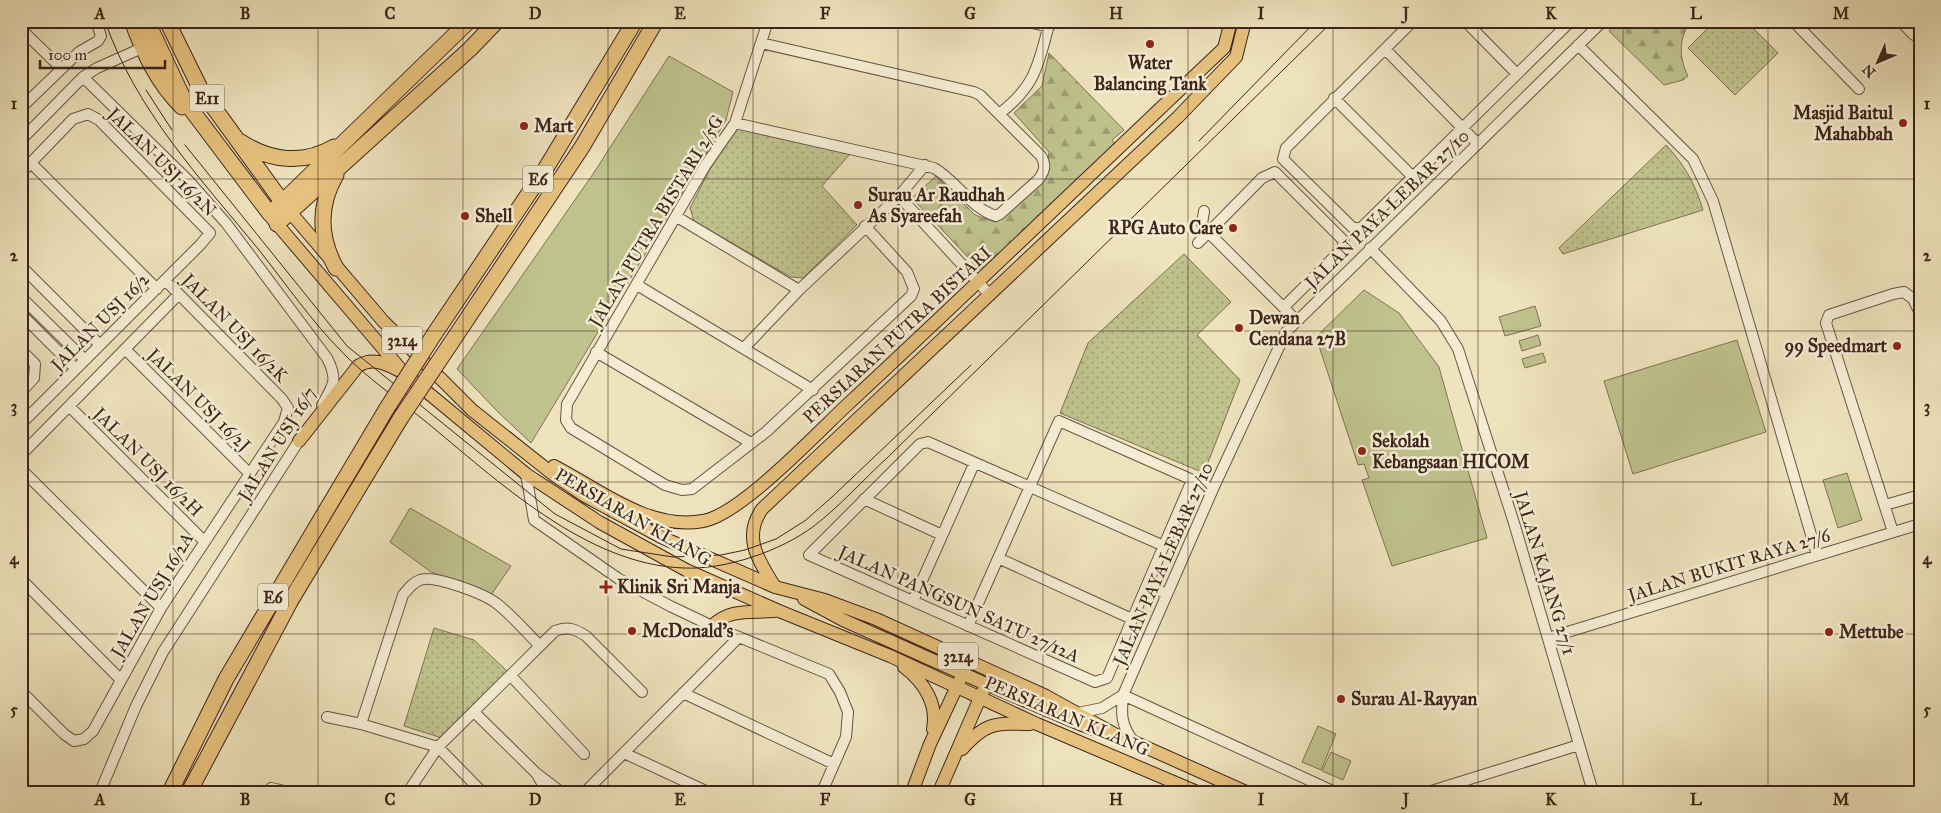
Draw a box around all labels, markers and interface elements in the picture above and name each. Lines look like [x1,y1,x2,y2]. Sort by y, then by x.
text: A [94,4,106,23]
text: B [240,4,250,23]
text: C [385,4,396,23]
text: D [529,4,542,23]
text: E [674,4,686,23]
text: F [820,4,831,23]
text: G [964,4,976,23]
text: H [1109,4,1123,23]
text: I [1258,4,1265,23]
text: J [1401,4,1410,24]
text: K [1545,4,1557,23]
text: L [1690,4,1702,23]
text: M [1833,4,1850,23]
scale bar [40,38,165,70]
marker: Water Balancing Tank [1144,38,1156,50]
north arrow [1854,38,1904,88]
text: 100 m [48,46,88,64]
place label: Water Balancing Tank [1093,52,1207,96]
text: N [1859,61,1879,81]
road number: E11 [190,85,224,112]
text: 1 [11,94,18,113]
text: 1 [1924,94,1931,113]
street label: JALAN USJ 16/2N [101,101,221,222]
place label: Masjid Baitul Mahabbah [1793,102,1894,145]
street label: JALAN PUTRA BISTARI 2/5G [583,111,729,333]
place label: Mart [534,115,574,137]
marker: Masjid Baitul Mahabbah [1897,117,1909,129]
marker: Mart [518,120,530,132]
street label: JALAN PAYA LEBAR 27/10 [1299,125,1474,295]
road number: E6 [523,165,553,192]
place label: Surau Ar Raudhah As Syareefah [867,184,1006,228]
marker: Surau Ar Raudhah As Syareefah [852,199,864,211]
place label: Shell [475,205,514,227]
marker: Shell [459,210,471,222]
place label: RPG Auto Care [1108,217,1223,239]
marker: RPG Auto Care [1227,222,1239,234]
street label: PERSIARAN PUTRA BISTARI [798,242,996,428]
text: 2 [10,246,19,265]
text: 2 [1923,246,1932,265]
street label: JALAN USJ 16/2 [45,268,155,378]
street label: JALAN USJ 16/2K [175,268,293,389]
place label: Dewan Cendana 27B [1249,307,1346,350]
marker: Dewan Cendana 27B [1233,322,1245,334]
road number: 3214 [382,326,422,354]
place label: 99 Speedmart [1785,335,1888,358]
marker: 99 Speedmart [1891,340,1903,352]
street label: JALAN USJ 16/2J [141,342,256,458]
street label: JALAN USJ 16/7 [232,383,322,507]
text: 3 [11,397,17,417]
text: 3 [1924,397,1930,417]
street label: JALAN USJ 16/2H [87,401,207,522]
place label: Sekolah Kebangsaan HICOM [1372,430,1530,474]
marker: Sekolah Kebangsaan HICOM [1356,445,1368,457]
street label: JALAN PAYA LEBAR 27/10 [1107,459,1219,671]
street label: PERSIARAN KLANG [551,463,715,571]
street label: JALAN KAJANG 27/1 [1508,487,1580,658]
street label: JALAN BUKIT RAYA 27/6 [1623,524,1834,608]
street label: JALAN USJ 16/2A [105,528,199,664]
street label: JALAN PANGSUN SATU 27/12A [833,540,1083,668]
text: 4 [10,549,20,569]
text: 4 [1923,549,1933,569]
place label: Klinik Sri Manja [617,576,741,599]
marker: Klinik Sri Manja [599,580,613,594]
road number: E6 [258,584,288,610]
place label: McDonald's [642,620,734,642]
place label: Mettube [1839,621,1904,643]
marker: McDonald's [626,625,638,637]
marker: Mettube [1823,626,1835,638]
road number: 3214 [938,642,978,669]
street label: PERSIARAN KLANG [981,671,1153,761]
place label: Surau Al-Rayyan [1351,688,1478,711]
marker: Surau Al-Rayyan [1335,693,1347,705]
text: 5 [10,700,18,719]
text: 5 [1923,700,1931,719]
text: A [94,790,106,809]
text: B [240,790,250,809]
text: C [385,790,396,809]
text: D [529,790,542,809]
text: E [674,790,686,809]
text: F [820,790,831,809]
text: G [964,790,976,809]
text: H [1109,790,1123,809]
text: I [1258,790,1265,809]
text: J [1401,790,1410,810]
text: K [1545,790,1557,809]
text: L [1690,790,1702,809]
text: M [1833,790,1850,809]

